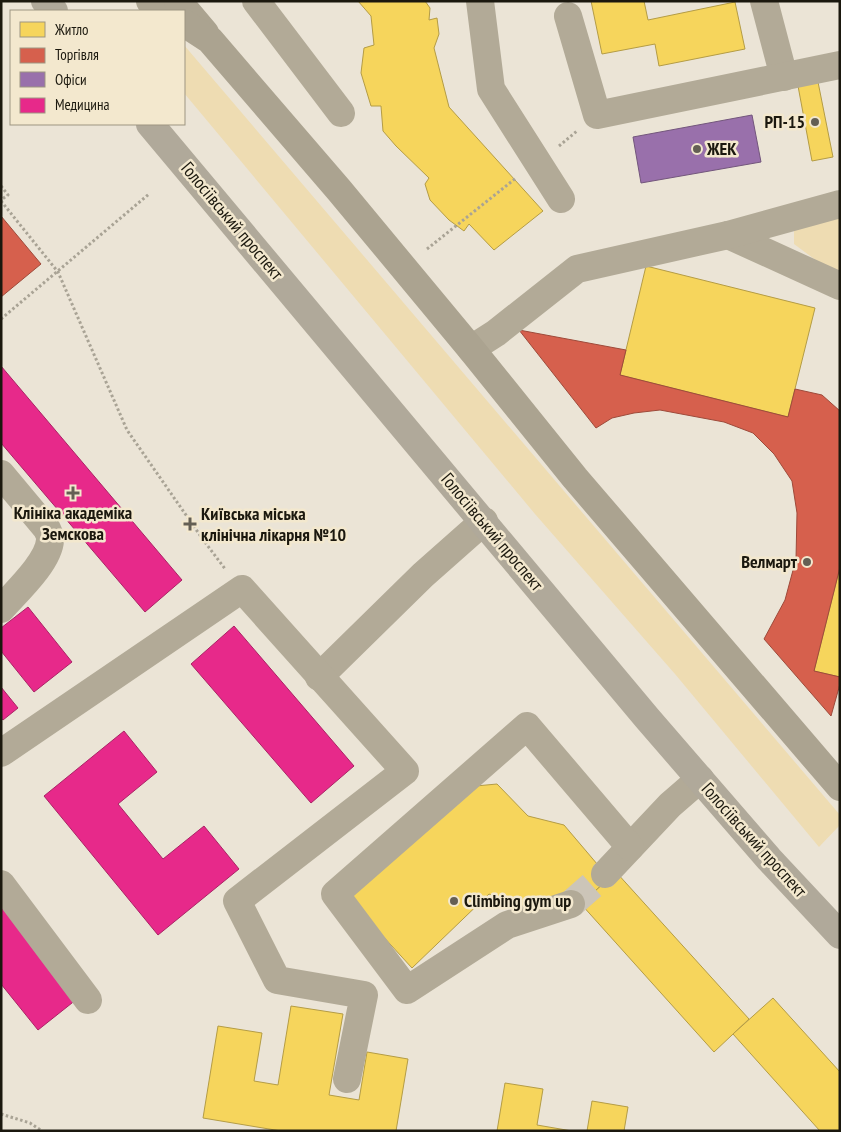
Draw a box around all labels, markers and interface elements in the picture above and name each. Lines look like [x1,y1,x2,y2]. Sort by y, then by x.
legend [10,10,185,125]
text: Житло [54,20,89,39]
text: Торгівля [55,45,99,64]
text: Офіси [55,70,87,89]
text: Медицина [55,95,109,114]
place label: РП-15 [764,110,805,133]
marker: РП-15 [809,116,821,128]
place label: ЖЕК [706,137,737,160]
marker: ЖЕК [691,143,703,155]
street label: Голосіївський проспект [176,157,289,284]
street label: Голосіївський проспект [436,468,549,595]
marker: Клініка академіка Земскова [66,486,80,500]
place label: Клініка академіка Земскова [14,501,132,545]
place label: Київська міська клінічна лікарня №10 [201,502,346,546]
marker: Київська міська клінічна лікарня №10 [183,517,197,531]
place label: Велмарт [741,550,798,573]
marker: Велмарт [801,556,813,568]
street label: Голосіївський проспект [697,777,812,902]
place label: Climbing gym up [464,889,571,912]
marker: Climbing gym up [448,895,460,907]

